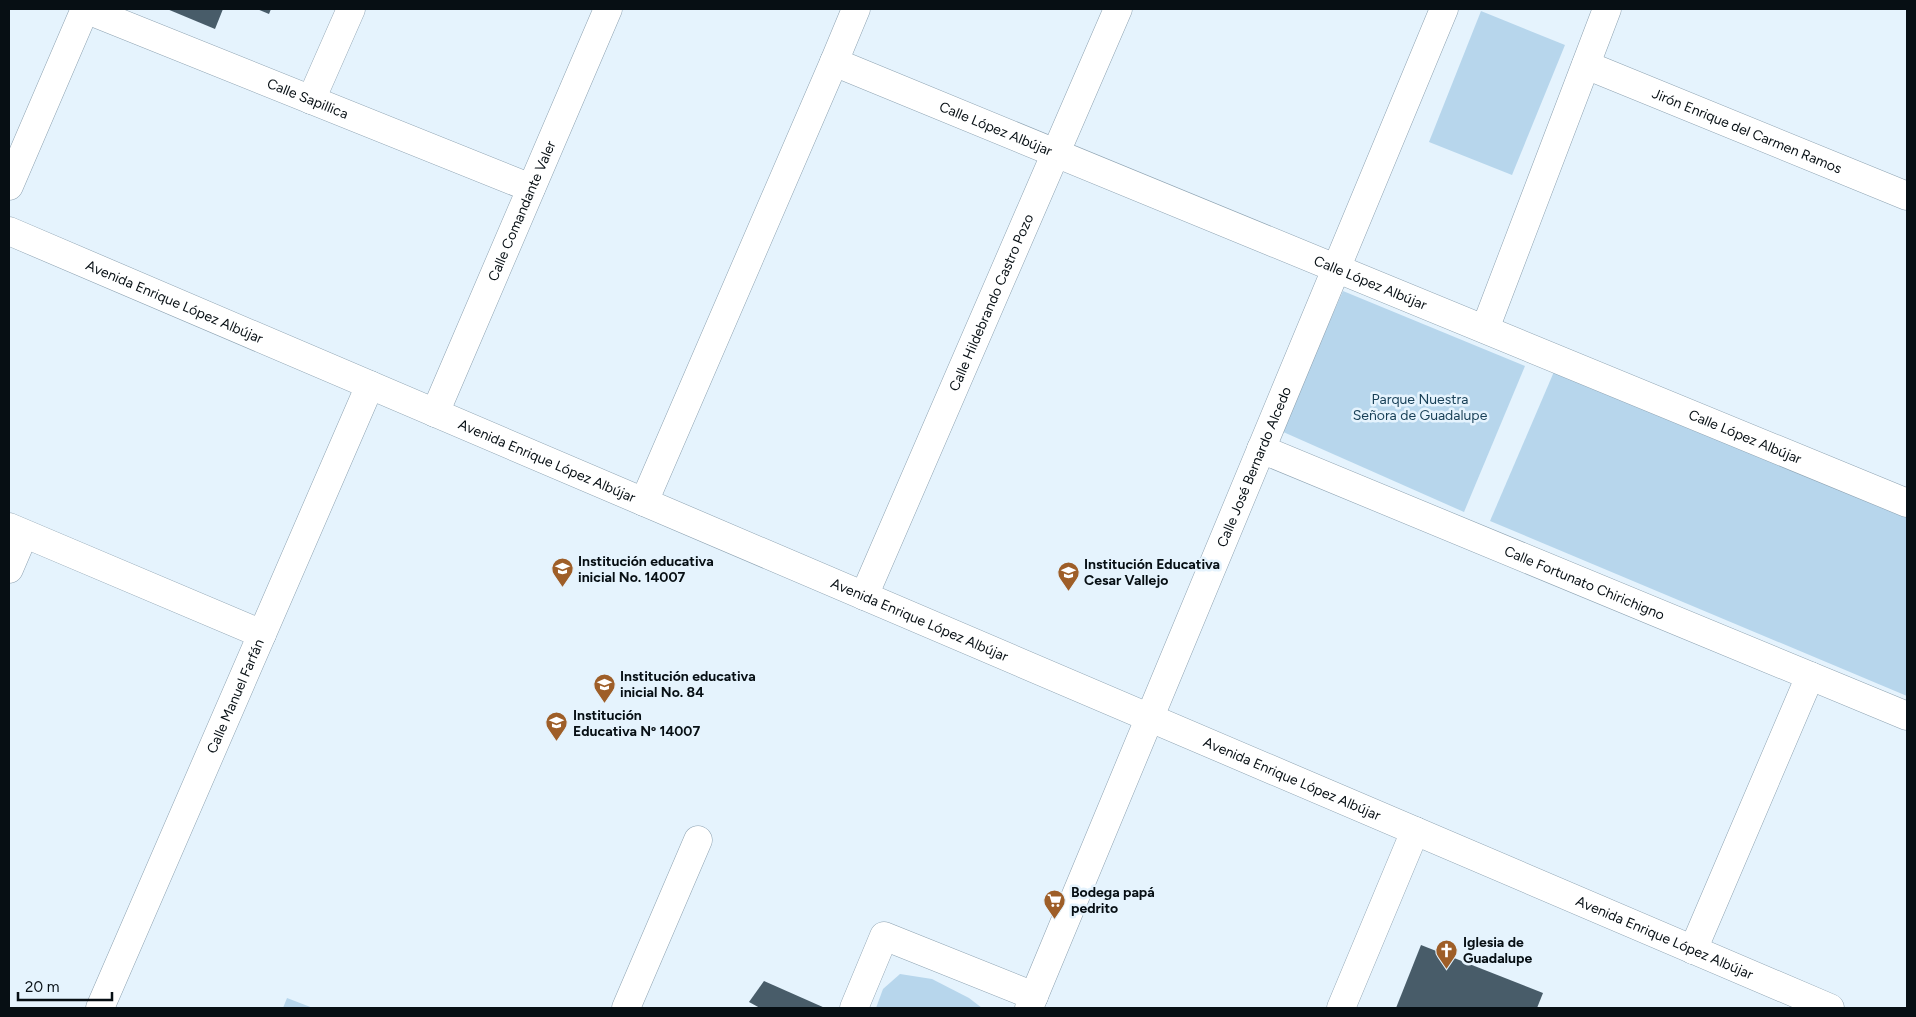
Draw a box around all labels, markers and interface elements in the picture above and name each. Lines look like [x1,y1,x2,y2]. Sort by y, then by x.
street label: Calle Sapillica [264,75,351,123]
street label: Jirón Enrique del Carmen Ramos [1649,85,1844,178]
street label: Calle López Albújar [937,98,1055,160]
street label: Calle Comandante Valer [485,138,560,284]
street label: Calle Hildebrando Castro Pozo [946,211,1037,394]
street label: Calle López Albújar [1311,252,1429,314]
street label: Avenida Enrique López Albújar [83,257,266,348]
street label: Calle José Bernardo Alcedo [1213,384,1295,550]
park label: Parque Nuestra Señora de Guadalupe [1353,391,1488,424]
street label: Calle López Albújar [1686,406,1804,468]
street label: Avenida Enrique López Albújar [456,416,638,506]
street label: Calle Fortunato Chirichigno [1502,542,1667,624]
place label: Institución educativa inicial No. 14007 [578,553,714,586]
place label: Institución Educativa Cesar Vallejo [1084,556,1220,589]
school or university icon: Institución educativa inicial No. 14007 [550,557,574,588]
school or university icon: Institución Educativa Cesar Vallejo [1056,560,1080,591]
street label: Avenida Enrique López Albújar [828,575,1011,665]
street label: Calle Manuel Farfán [203,636,268,756]
place label: Institución educativa inicial No. 84 [620,668,756,701]
school or university icon: Institución educativa inicial No. 84 [592,672,616,703]
place label: Institución Educativa Nº 14007 [573,707,700,740]
school or university icon: Institución Educativa Nº 14007 [545,711,569,742]
street label: Avenida Enrique López Albújar [1201,734,1383,824]
place label: Bodega papá pedrito [1071,884,1155,917]
supermarket icon: Bodega papá pedrito [1043,888,1067,919]
street label: Avenida Enrique López Albújar [1573,893,1756,983]
place label: Iglesia de Guadalupe [1463,934,1532,967]
church icon: Iglesia de Guadalupe [1435,938,1459,969]
scale bar [18,970,111,1002]
text: 20 m [25,978,59,996]

